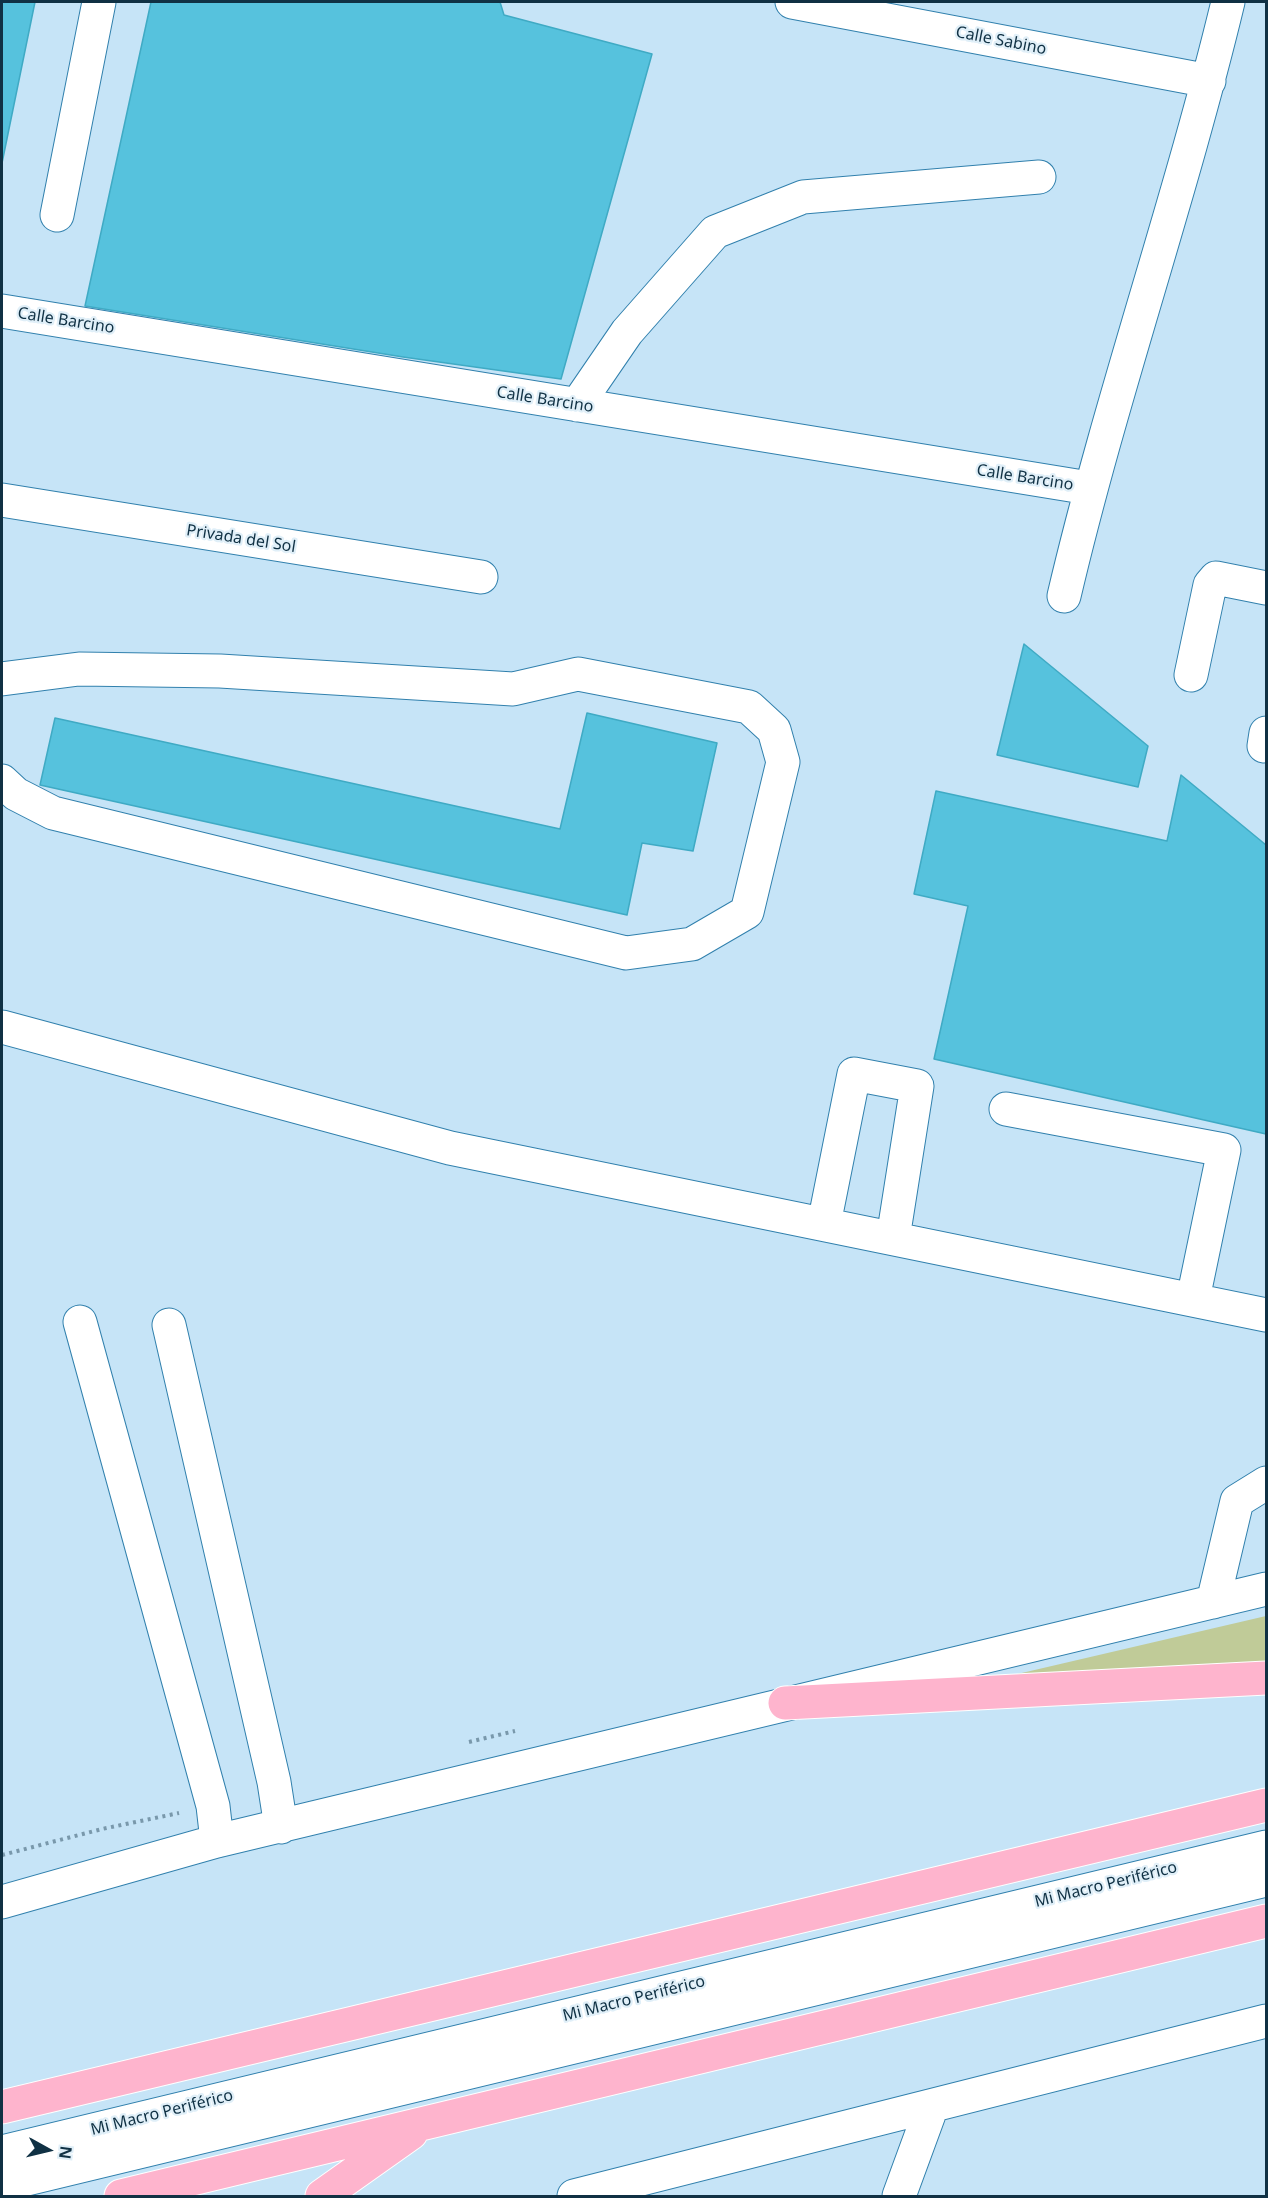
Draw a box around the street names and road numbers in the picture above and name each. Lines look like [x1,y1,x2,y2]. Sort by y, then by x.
street label: Calle Sabino [954,23,1048,59]
street label: Calle Barcino [16,304,116,338]
street label: Calle Barcino [495,383,595,417]
street label: Calle Barcino [975,461,1075,495]
street label: Privada del Sol [185,521,297,557]
street label: Mi Macro Periférico [1033,1858,1179,1912]
street label: Mi Macro Periférico [561,1972,707,2026]
street label: Mi Macro Periférico [89,2086,235,2140]

